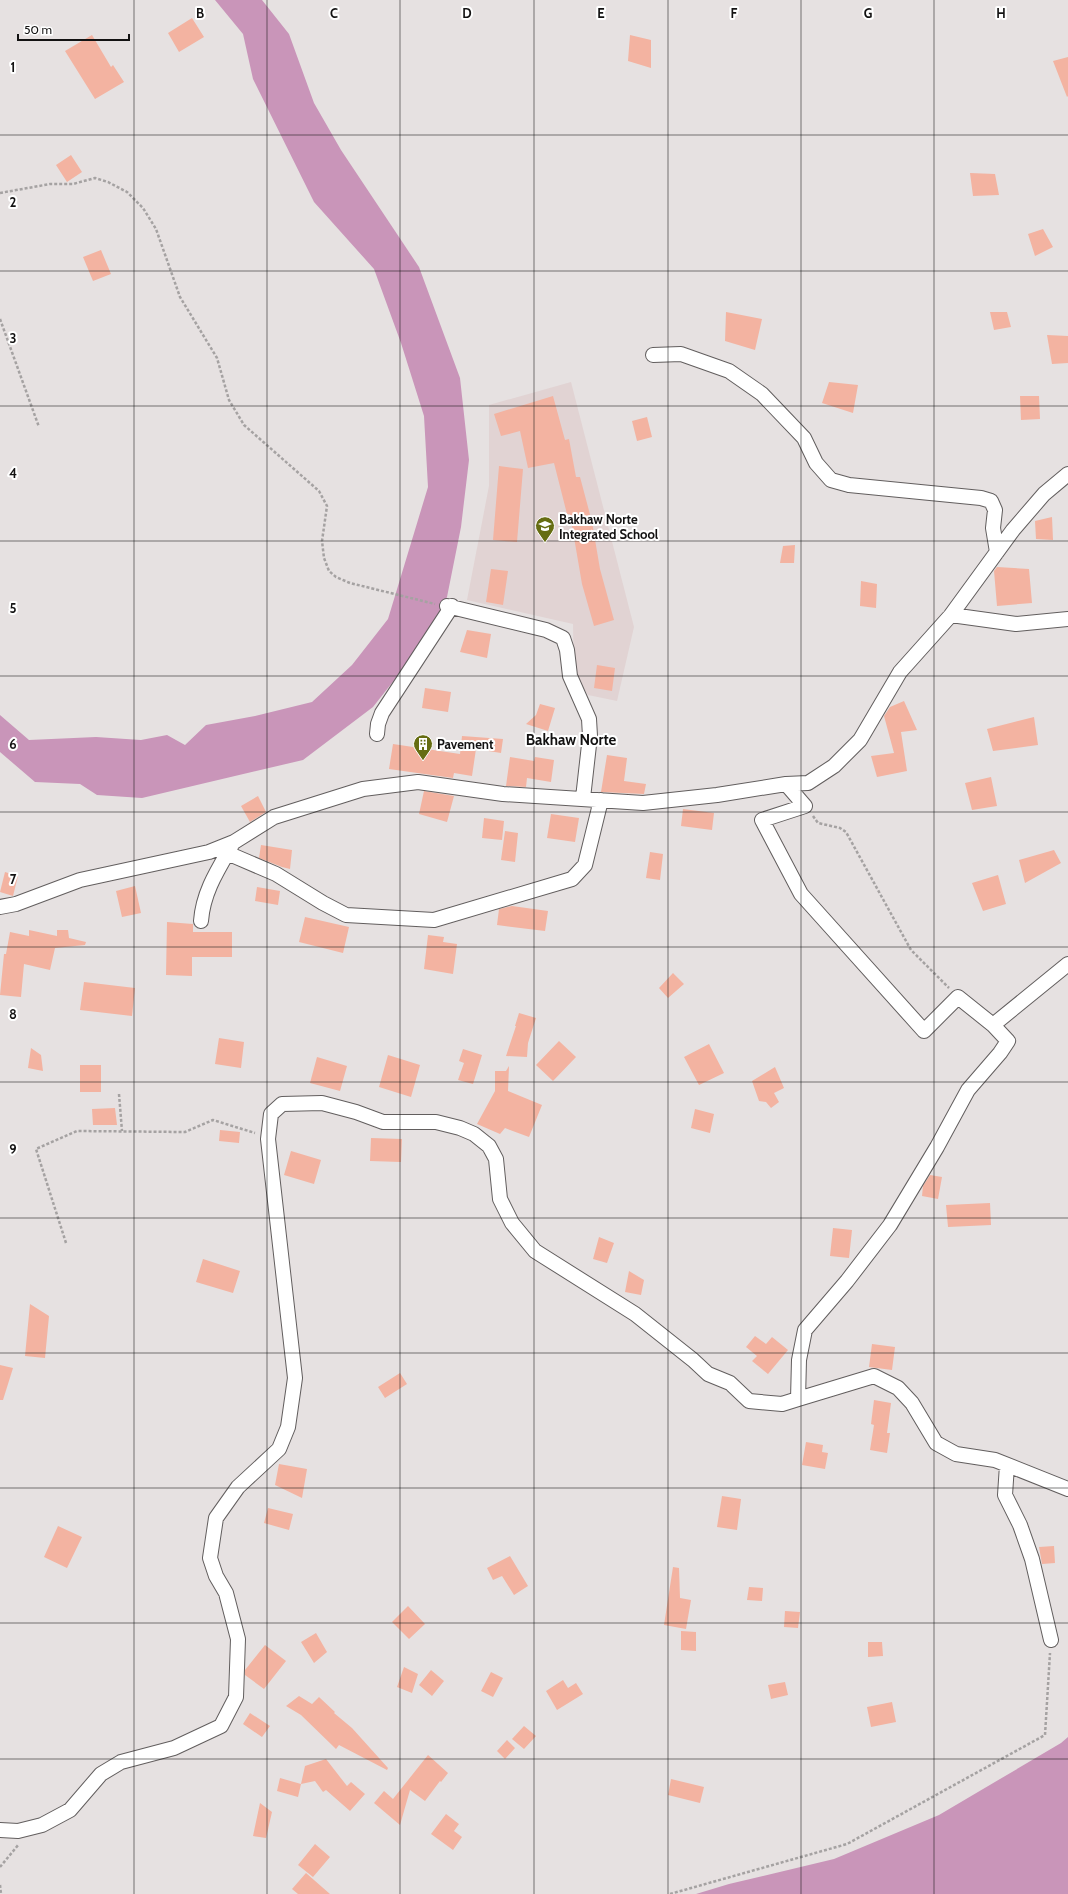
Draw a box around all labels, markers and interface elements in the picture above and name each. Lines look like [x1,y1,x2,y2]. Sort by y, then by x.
text: B [196,5,204,21]
text: C [330,5,338,21]
text: D [462,5,472,21]
text: E [597,5,605,21]
text: F [731,5,738,21]
text: G [864,5,873,21]
text: H [996,5,1006,21]
scale bar [18,16,129,42]
text: 50 m [24,22,52,37]
text: 1 [11,59,15,75]
text: 2 [10,194,17,210]
text: 3 [9,330,17,346]
text: 4 [9,465,17,481]
place label: Bakhaw Norte Integrated School [559,511,659,542]
school or university icon: Bakhaw Norte Integrated School [534,515,556,543]
text: 5 [10,600,17,616]
district label: Bakhaw Norte [526,731,617,749]
building icon: Pavement [412,733,434,761]
text: 6 [9,736,17,752]
place label: Pavement [437,736,494,752]
text: 7 [10,871,17,887]
text: 8 [9,1006,17,1022]
text: 9 [9,1141,17,1157]

